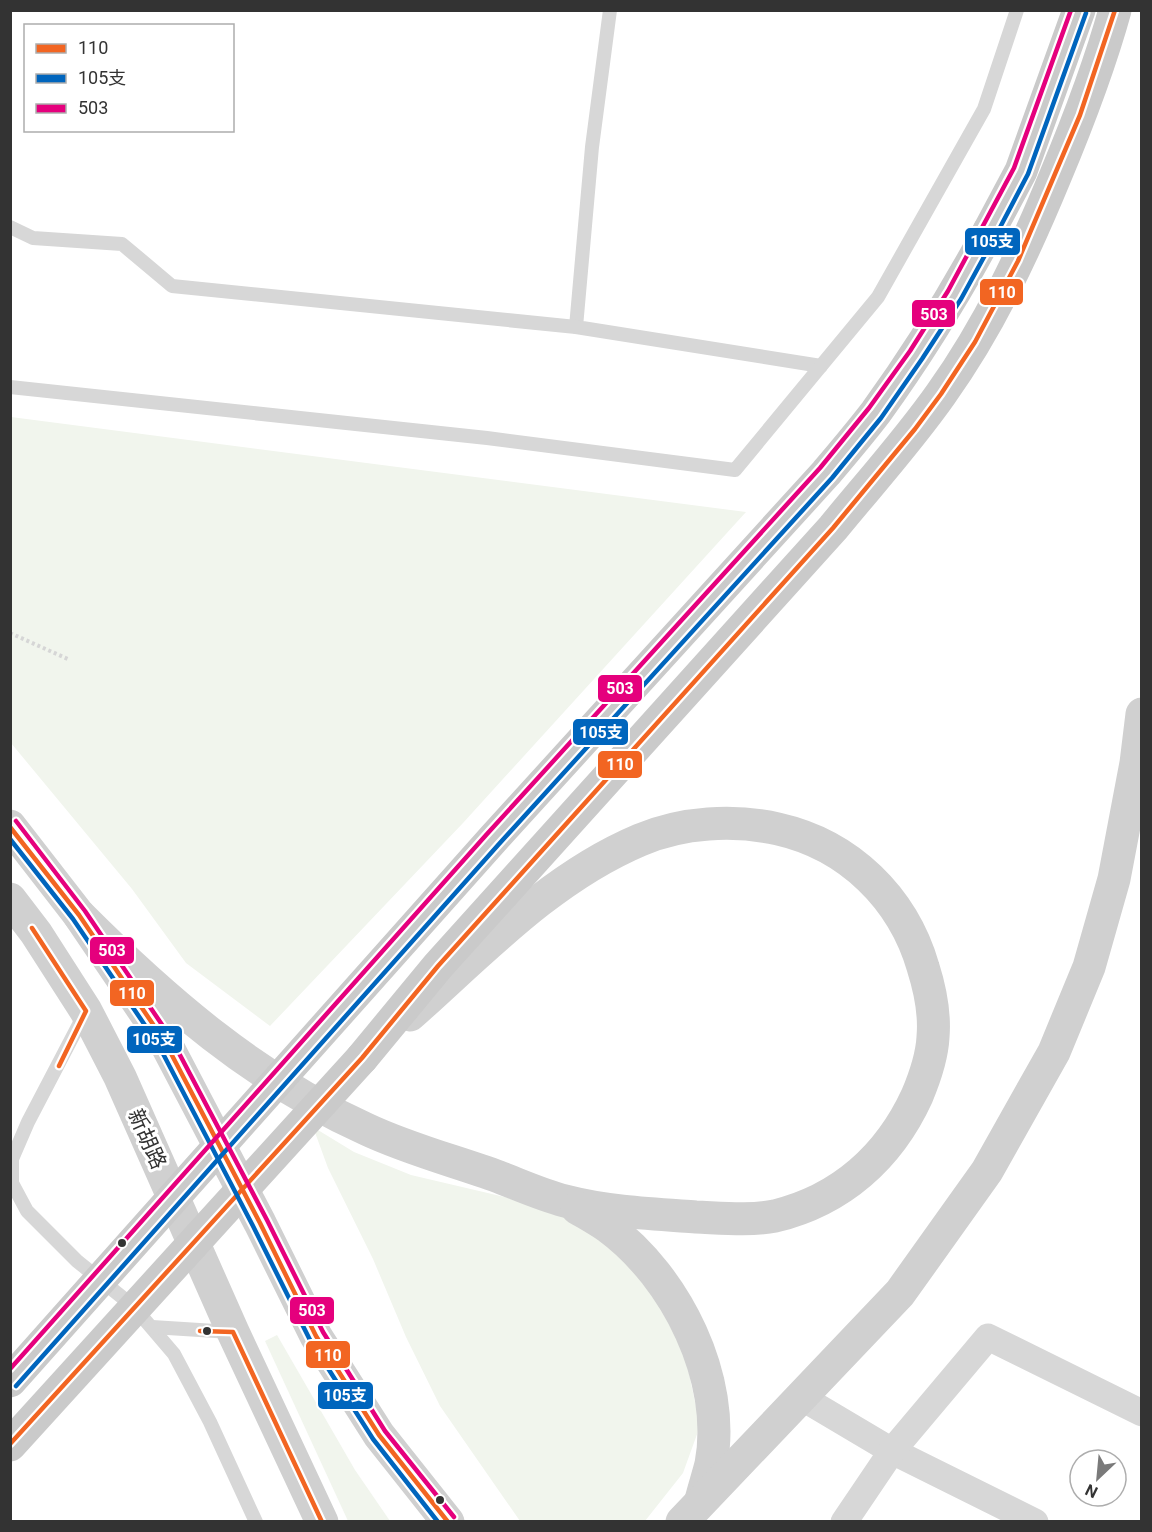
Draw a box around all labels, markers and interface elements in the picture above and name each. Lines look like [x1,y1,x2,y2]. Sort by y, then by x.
legend [24,24,234,132]
text: 110 [78,37,108,58]
text: 105支 [78,67,126,88]
text: 503 [78,97,108,118]
line badge: 105支 [964,227,1021,256]
text: 105支 [970,232,1014,251]
line badge: 110 [979,278,1024,306]
text: 110 [988,283,1016,302]
line badge: 503 [911,299,956,328]
text: 503 [920,305,948,324]
line badge: 503 [597,674,643,703]
text: 503 [606,679,634,698]
line badge: 105支 [572,718,629,746]
text: 105支 [579,723,623,742]
line badge: 110 [597,750,643,779]
text: 110 [606,755,634,774]
line badge: 503 [89,936,135,965]
text: 503 [98,941,126,960]
line badge: 110 [109,979,155,1007]
text: 110 [118,984,146,1003]
line badge: 105支 [126,1025,183,1054]
text: 105支 [132,1030,176,1049]
street label: 新胡路 [123,1105,171,1173]
unlabelled marker [116,1237,128,1249]
line badge: 503 [289,1296,335,1325]
text: 503 [298,1301,326,1320]
unlabelled marker [201,1325,213,1337]
line badge: 110 [305,1340,351,1369]
text: 110 [314,1346,342,1365]
line badge: 105支 [317,1381,374,1410]
text: 105支 [323,1386,367,1405]
north arrow [1068,1448,1128,1508]
text: N [1082,1480,1101,1502]
unlabelled marker [434,1494,446,1506]

